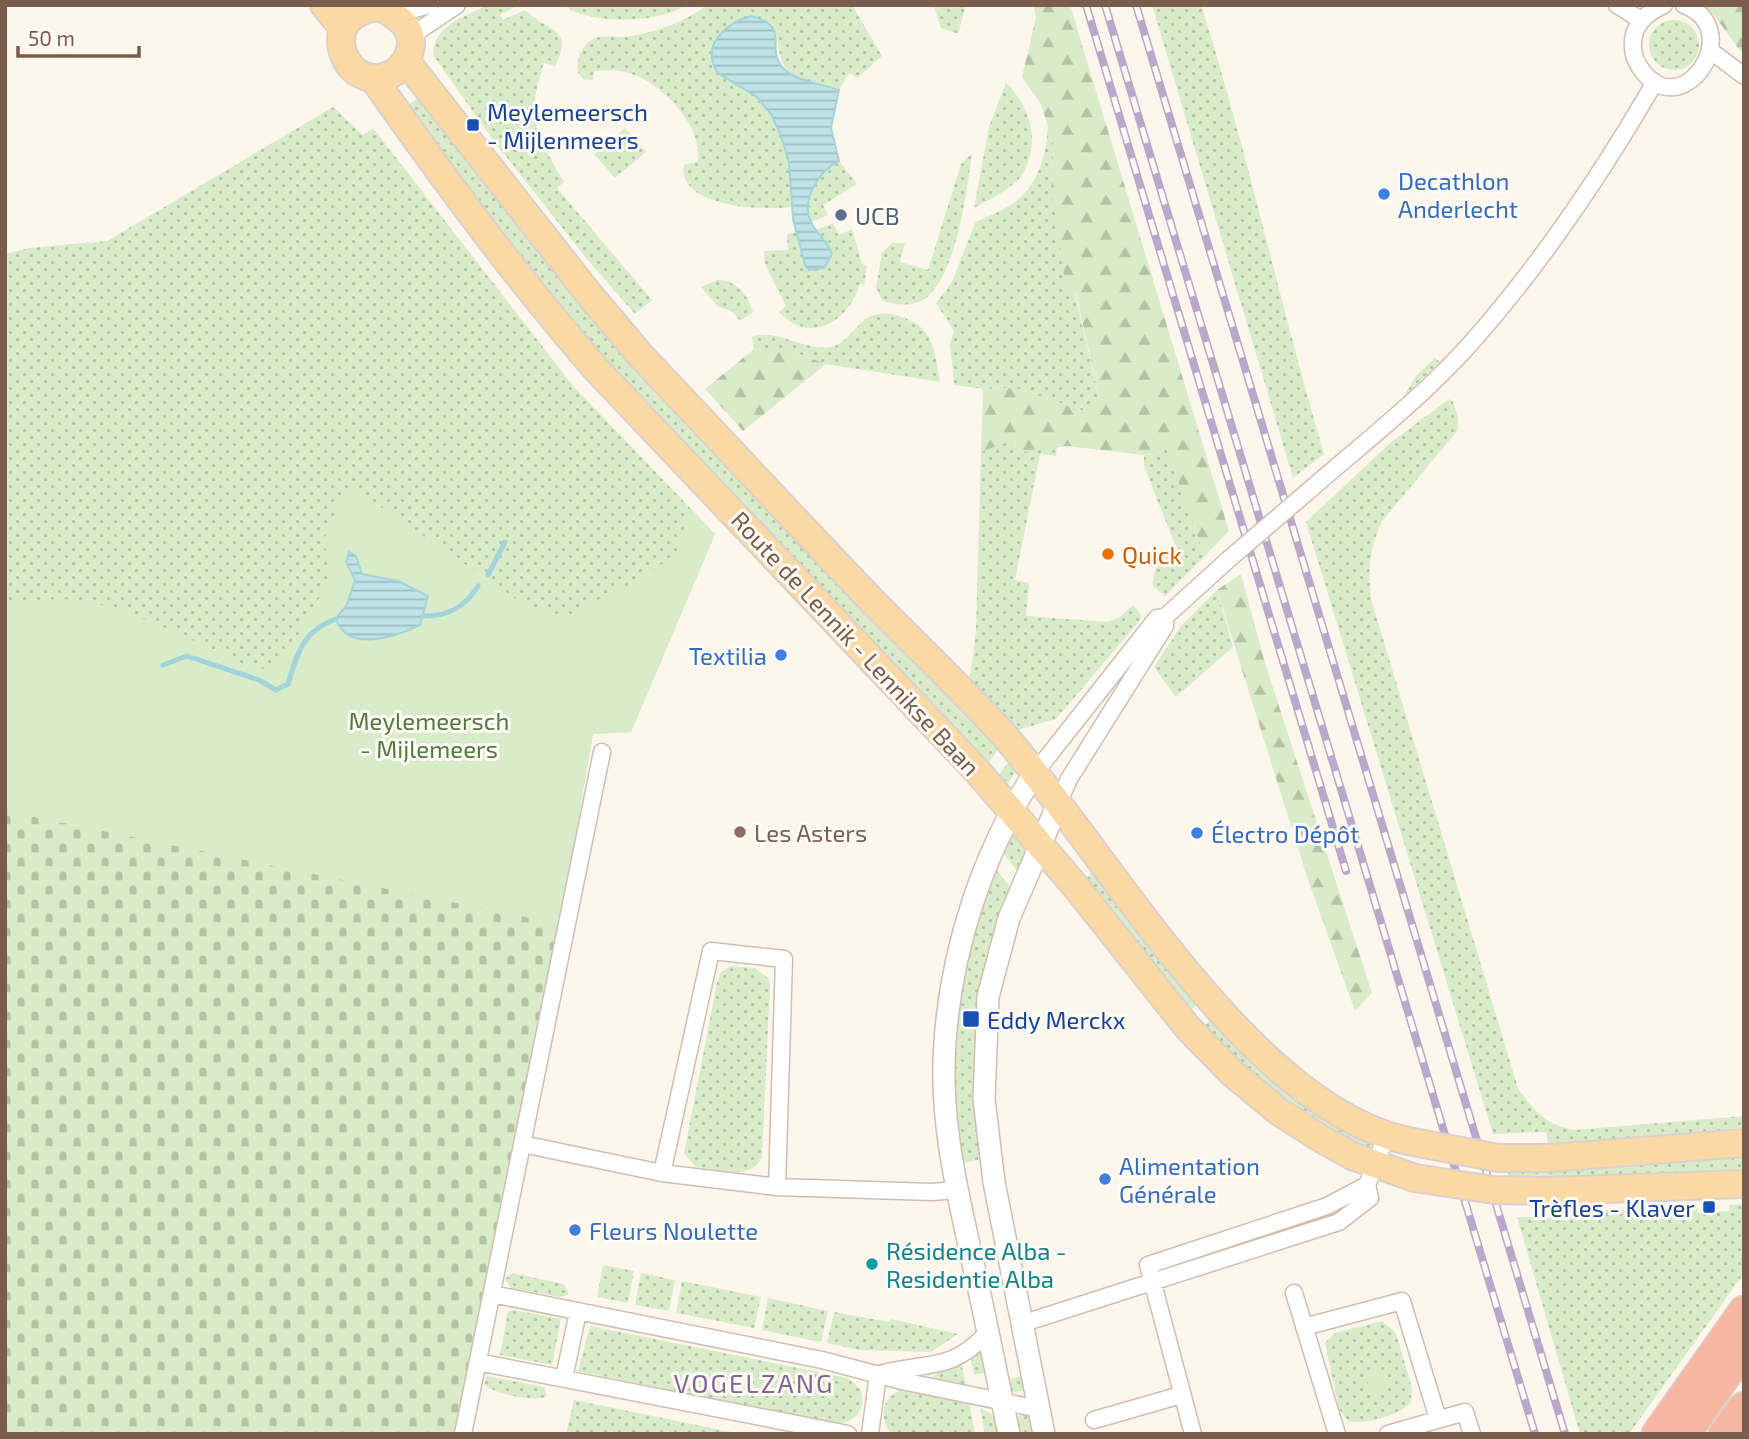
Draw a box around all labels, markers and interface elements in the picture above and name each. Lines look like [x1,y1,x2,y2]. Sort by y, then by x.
scale bar [18,14,138,58]
text: 50 m [28,25,75,50]
place label: Meylemeersch - Mijlenmeers [487,97,648,154]
marker: Meylemeersch - Mijlenmeers [465,117,481,133]
place label: Decathlon Anderlecht [1398,166,1518,223]
marker: Decathlon Anderlecht [1376,186,1392,202]
place label: UCB [855,201,900,230]
marker: UCB [833,207,849,223]
street label: Route de Lennik - Lennikse Baan [726,505,986,781]
place label: Quick [1122,540,1182,569]
marker: Quick [1100,546,1116,562]
place label: Textilia [689,641,767,670]
marker: Textilia [773,647,789,663]
park label: Meylemeersch - Mijlemeers [349,706,509,763]
place label: Les Asters [754,818,867,847]
place label: Électro Dépôt [1211,819,1359,848]
marker: Les Asters [732,824,748,840]
marker: Électro Dépôt [1189,825,1205,841]
place label: Eddy Merckx [987,1005,1126,1034]
marker: Eddy Merckx [961,1009,981,1029]
place label: Alimentation Générale [1119,1151,1260,1208]
marker: Alimentation Générale [1097,1171,1113,1187]
place label: Trèfles - Klaver [1529,1193,1695,1222]
marker: Trèfles - Klaver [1701,1199,1717,1215]
place label: Fleurs Noulette [589,1216,758,1245]
marker: Fleurs Noulette [567,1222,583,1238]
place label: Résidence Alba - Residentie Alba [886,1236,1067,1293]
marker: Résidence Alba - Residentie Alba [864,1256,880,1272]
district label: VOGELZANG [674,1367,834,1398]

